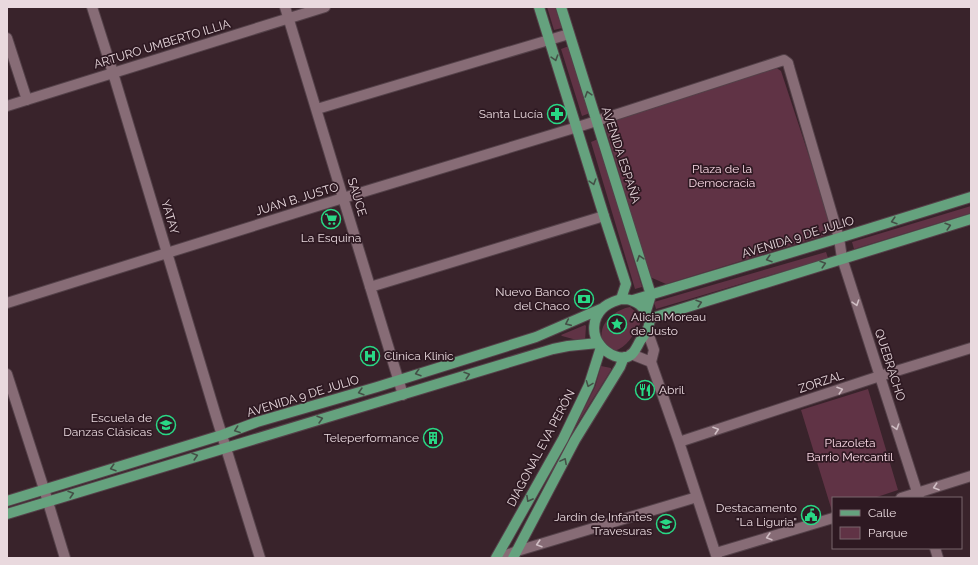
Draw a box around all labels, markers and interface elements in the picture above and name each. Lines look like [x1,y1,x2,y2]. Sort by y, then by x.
street label: ARTURO UMBERTO ILLIA [92,17,232,71]
one-way arrow [550,54,559,61]
one-way arrow [584,90,593,97]
pharmacy icon: Santa Lucía [546,103,568,125]
street label: AVENIDA ESPAÑA [599,105,643,205]
place label: Santa Lucía [479,107,543,121]
park label: Plaza de la Democracia [689,162,755,190]
street label: SAUCE [345,176,369,218]
one-way arrow [588,178,597,185]
street label: JUAN B. JUSTO [254,180,340,218]
street label: YATAY [158,198,182,236]
supermarket icon: La Esquina [320,208,342,230]
street label: AVENIDA 9 DE JULIO [740,213,856,261]
one-way arrow [890,216,897,225]
one-way arrow [944,222,951,231]
place label: La Esquina [301,231,361,245]
one-way arrow [636,254,644,261]
one-way arrow [766,254,773,263]
one-way arrow [820,260,827,269]
place label: Nuevo Banco del Chaco [495,285,570,313]
bank icon: Nuevo Banco del Chaco [573,288,595,310]
one-way arrow [696,299,703,308]
one-way arrow [851,299,860,306]
place label: Alicia Moreau de Justo [631,310,706,338]
place icon: Alicia Moreau de Justo [606,313,628,335]
one-way arrow [564,319,571,327]
street label: QUEBRACHO [872,327,908,403]
hospital icon: Clinica Klinic [359,345,381,367]
place label: Clinica Klinic [384,349,454,363]
one-way arrow [415,368,422,377]
street label: ZORZAL [797,368,845,396]
one-way arrow [463,371,470,380]
street label: AVENIDA 9 DE JULIO [245,372,361,420]
restaurant icon: Abril [634,379,656,401]
one-way arrow [585,380,593,387]
place label: Abril [659,383,685,397]
one-way arrow [836,386,843,394]
one-way arrow [358,387,365,396]
street label: DIAGONAL EVA PERÓN [504,387,578,509]
place label: Escuela de Danzas Clásicas [63,411,152,439]
school or university icon: Escuela de Danzas Clásicas [155,414,177,436]
one-way arrow [316,415,323,424]
one-way arrow [891,423,900,430]
one-way arrow [233,425,240,433]
one-way arrow [713,426,720,435]
building icon: Teleperformance [422,427,444,449]
place label: Teleperformance [324,431,419,445]
park label: Plazoleta Barrio Mercantil [806,436,894,464]
one-way arrow [192,453,199,461]
one-way arrow [559,458,566,466]
one-way arrow [109,463,116,472]
one-way arrow [933,482,940,491]
one-way arrow [67,490,74,499]
one-way arrow [526,495,534,502]
legend [832,497,962,549]
place label: Destacamento "La Liguria" [716,501,797,529]
public building icon: Destacamento "La Liguria" [800,504,822,526]
text: Calle [868,506,896,520]
place label: Jardín de Infantes Travesuras [554,510,652,538]
school or university icon: Jardín de Infantes Travesuras [655,513,677,535]
text: Parque [868,526,908,540]
one-way arrow [765,532,772,541]
one-way arrow [536,539,543,548]

